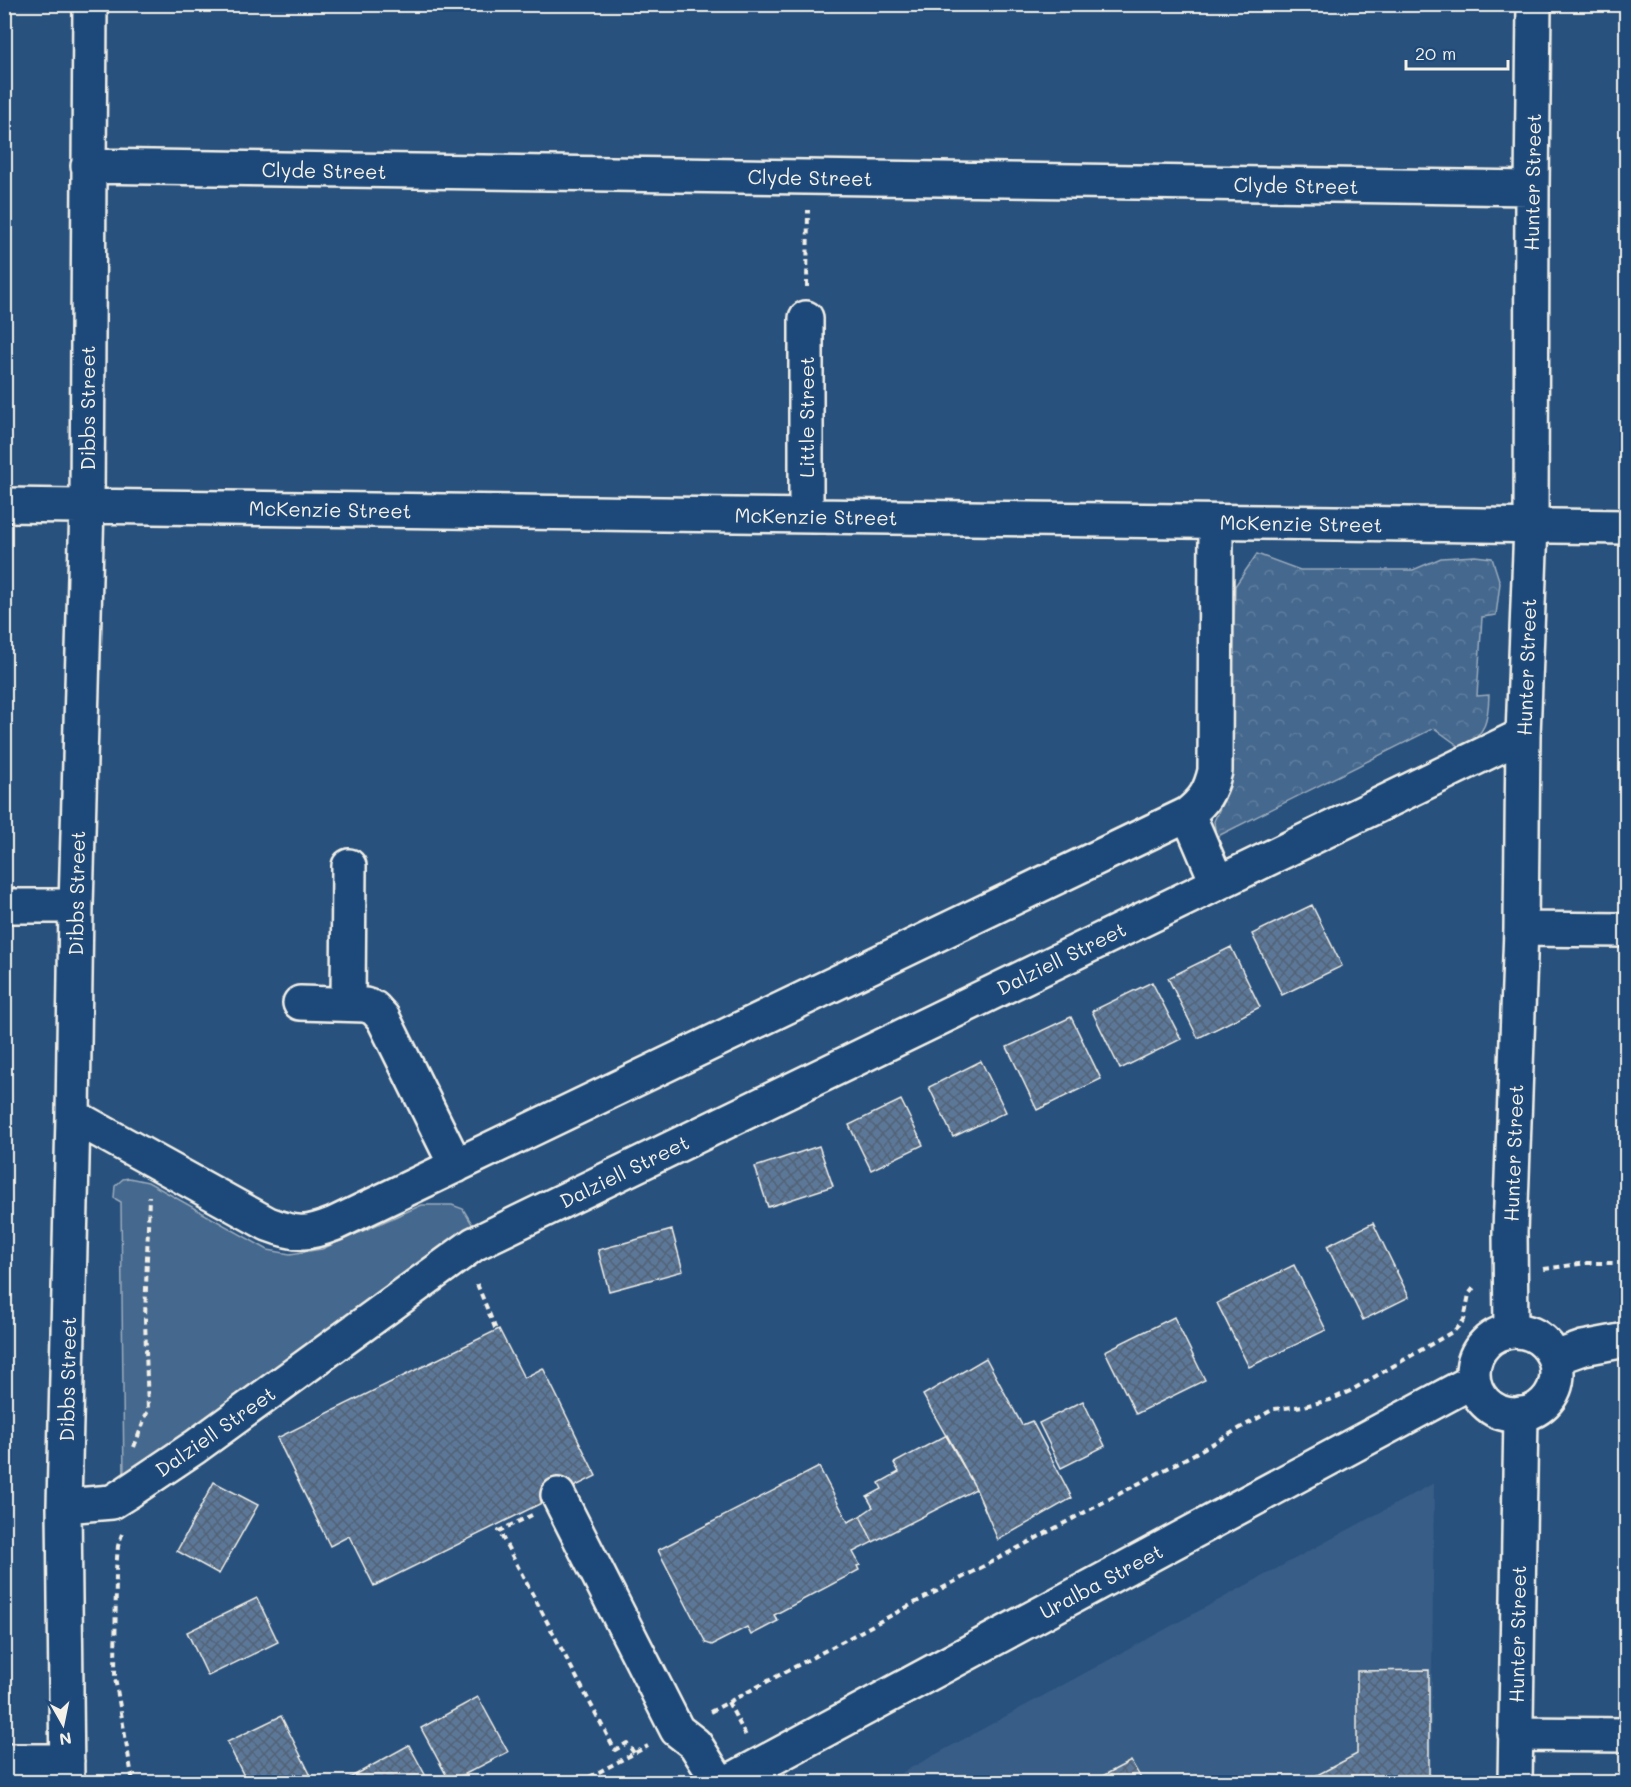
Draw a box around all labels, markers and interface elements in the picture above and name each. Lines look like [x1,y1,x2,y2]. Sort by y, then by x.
scale bar [1406,33,1508,71]
text: 20 m [1415,41,1456,65]
street label: Hunter Street [1518,113,1546,251]
street label: Clyde Street [261,156,387,184]
street label: Clyde Street [747,163,873,191]
street label: Clyde Street [1233,171,1359,199]
street label: Dibbs Street [74,345,100,471]
street label: Little Street [793,356,819,478]
street label: McKenzie Street [248,495,412,523]
street label: McKenzie Street [734,502,898,530]
street label: McKenzie Street [1219,509,1383,537]
street label: Hunter Street [1511,598,1541,736]
street label: Dibbs Street [62,830,90,956]
street label: Dalziell Street [992,915,1130,1001]
street label: Hunter Street [1498,1084,1528,1222]
street label: Dalziell Street [555,1128,693,1214]
street label: Dibbs Street [53,1316,81,1442]
street label: Dalziell Street [150,1380,280,1482]
street label: Uralba Street [1035,1538,1167,1624]
street label: Hunter Street [1503,1565,1531,1703]
north arrow [33,1694,93,1754]
text: N [58,1728,73,1751]

